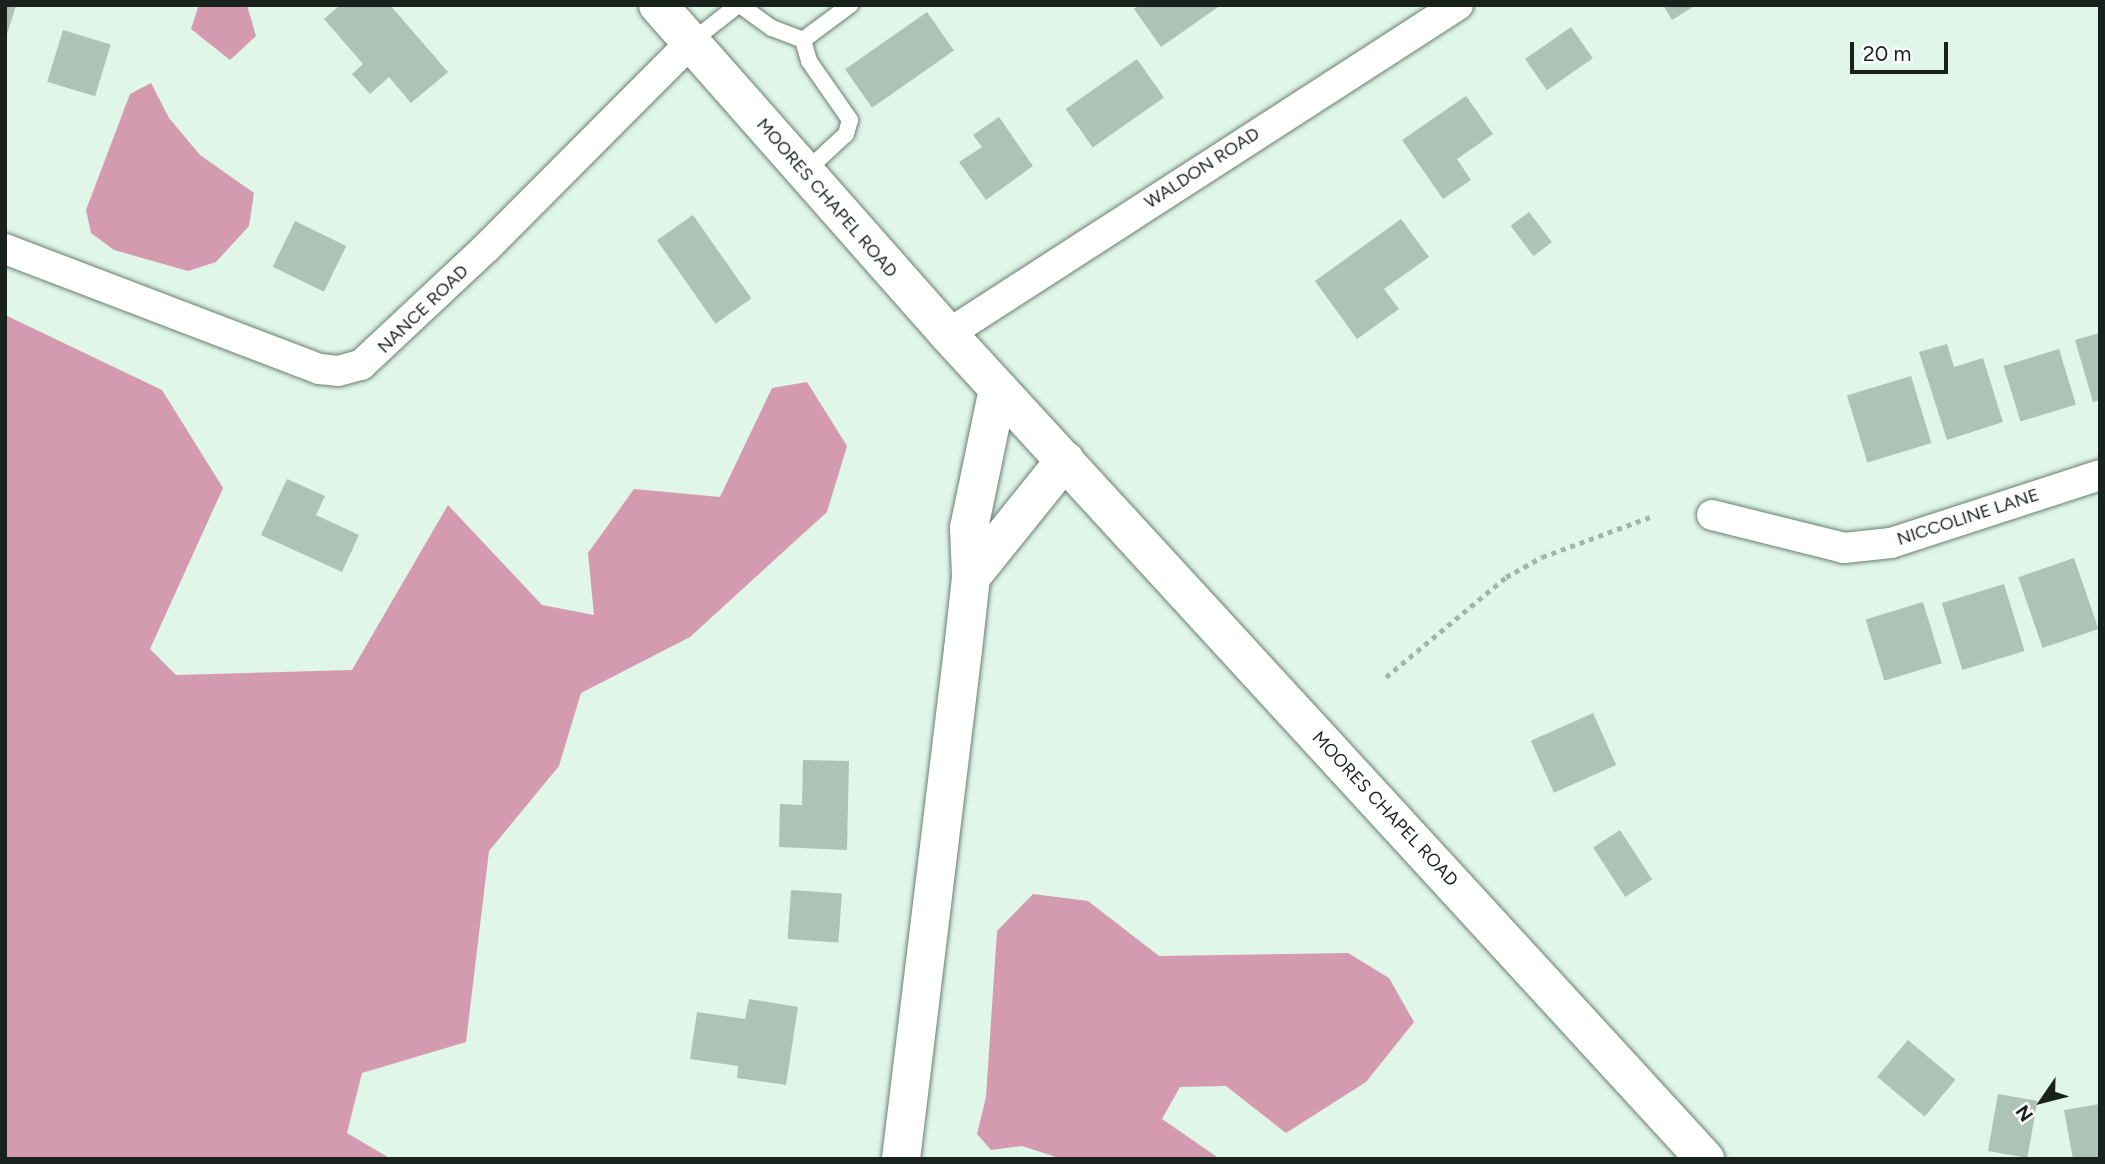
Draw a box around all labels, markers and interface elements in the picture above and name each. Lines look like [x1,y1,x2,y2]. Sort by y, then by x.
scale bar [1853,28,1951,72]
text: 20 m [1863,41,1911,66]
street label: MOORES CHAPEL ROAD [752,114,902,282]
street label: WALDON ROAD [1140,123,1264,213]
street label: NANCE ROAD [373,260,473,358]
street label: NICCOLINE LANE [1894,484,2042,550]
street label: MOORES CHAPEL ROAD [1308,727,1462,891]
north arrow [2007,1066,2077,1136]
text: N [2011,1101,2038,1126]

